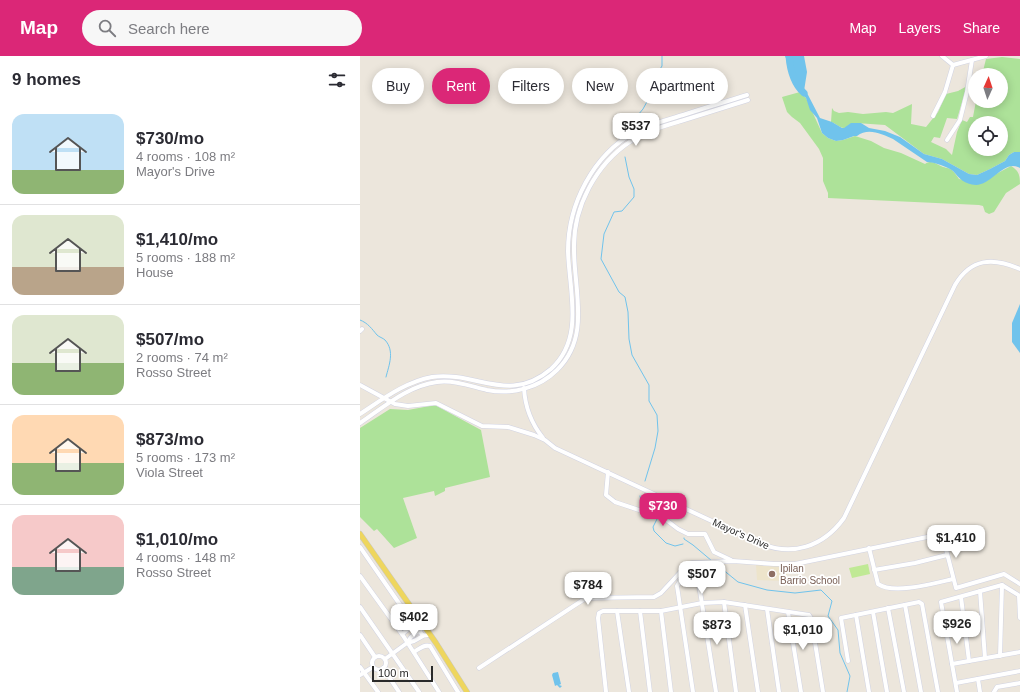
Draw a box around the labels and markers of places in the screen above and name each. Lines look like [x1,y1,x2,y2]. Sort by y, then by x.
pin: $537 [612,113,660,147]
pin: $730 [639,493,687,527]
pin: $1,410 [923,525,989,559]
pin: $507 [678,561,726,595]
place label: Ipilan Barrio School [780,563,840,586]
marker: Ipilan Barrio School [767,569,777,579]
pin: $784 [564,572,612,606]
pin: $402 [390,604,438,638]
pin: $926 [933,611,981,645]
pin: $873 [693,612,741,646]
pin: $1,010 [770,617,836,651]

